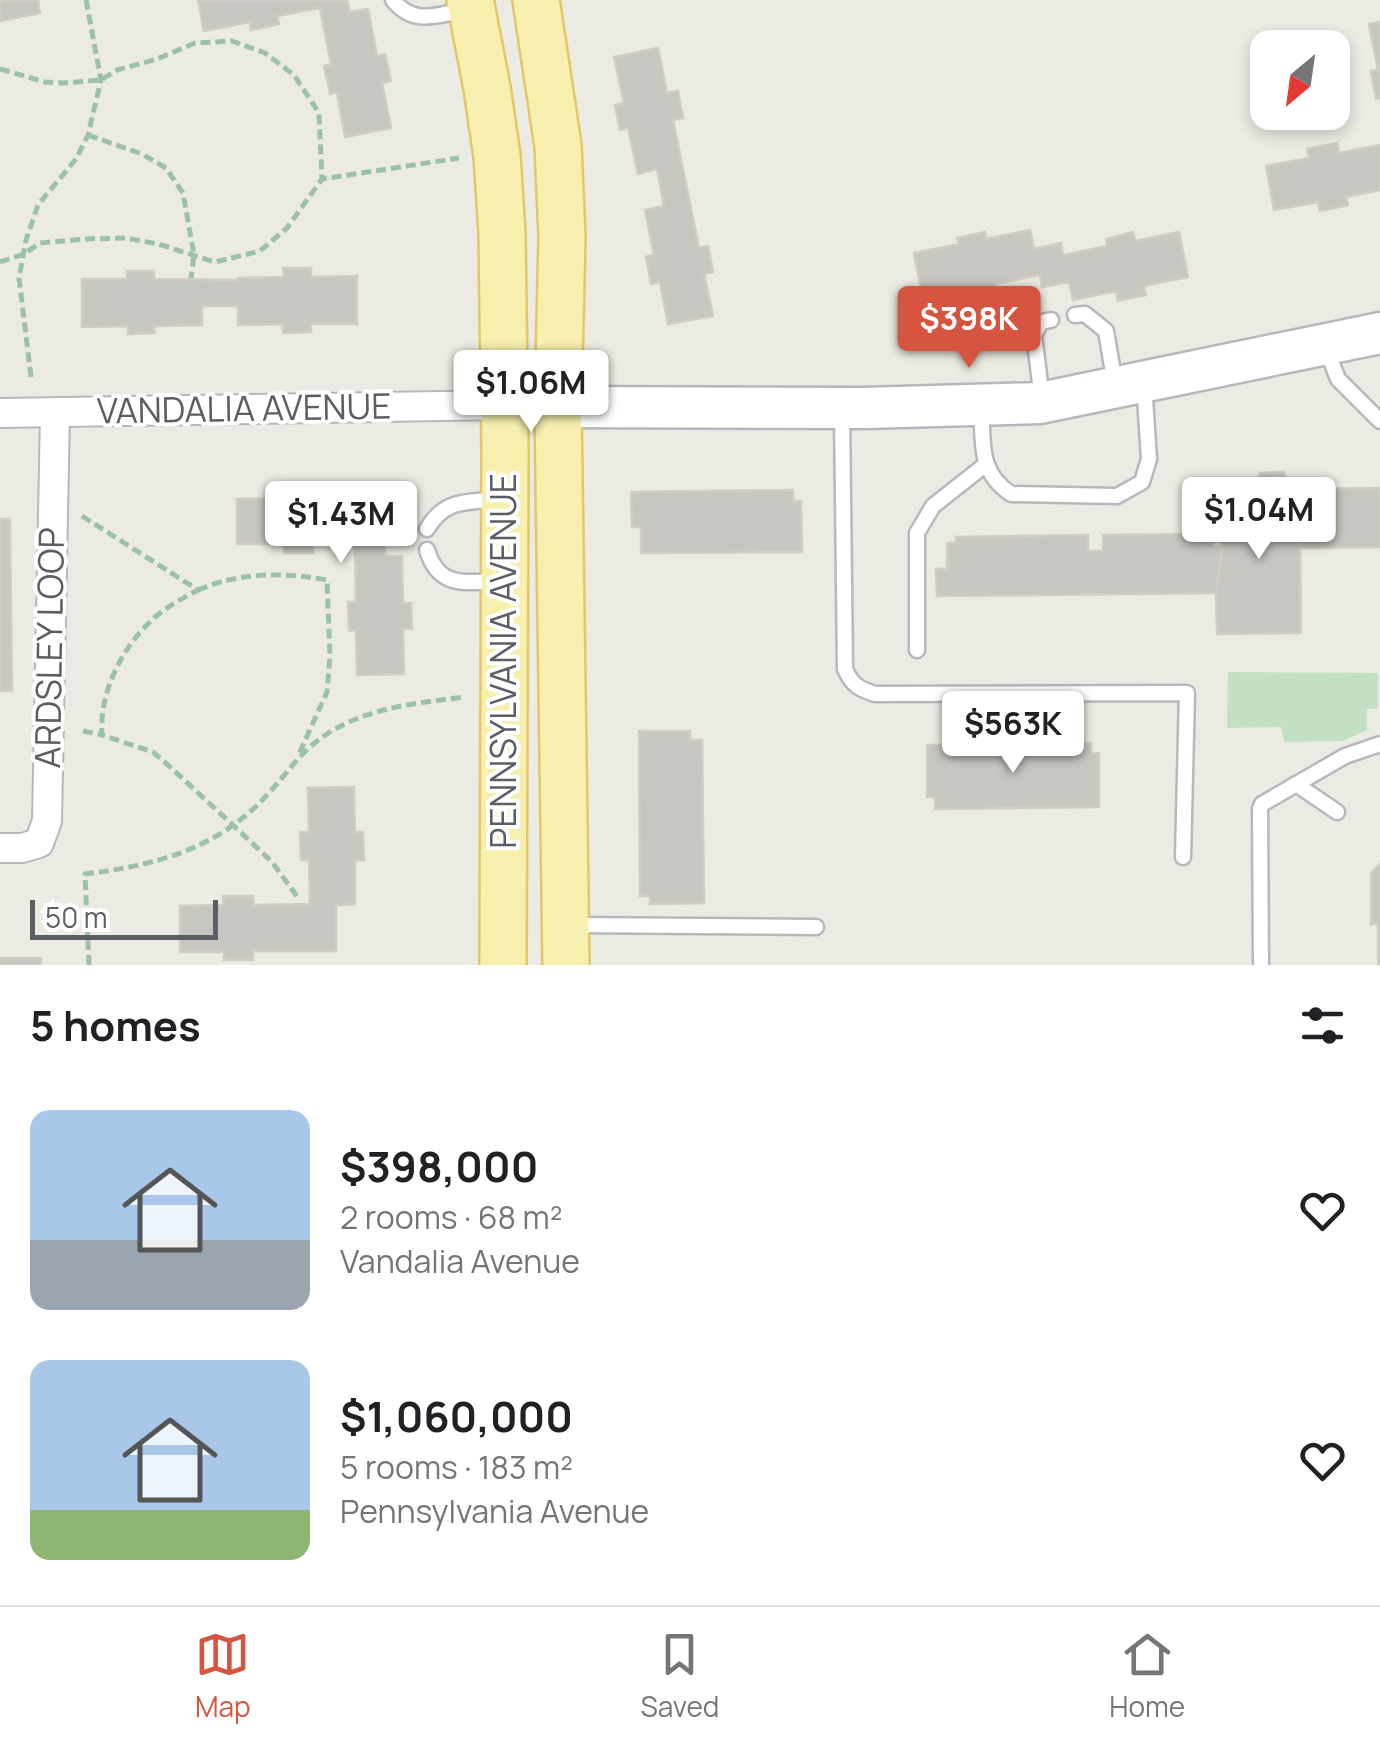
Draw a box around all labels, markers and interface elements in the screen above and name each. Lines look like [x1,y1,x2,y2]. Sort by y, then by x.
north arrow [1250,30,1350,130]
map controls [1250,30,1350,130]
pin: $398K [899,286,1039,371]
text: $398K [920,296,1018,340]
pin: $1.06M [450,350,612,435]
text: $1.06M [476,360,586,404]
street label: VANDALIA AVENUE [96,381,392,435]
street label: PENNSYLVANIA AVENUE [479,473,527,849]
pin: $1.04M [1178,477,1340,562]
pin: $1.43M [260,481,422,566]
text: $1.04M [1204,487,1314,531]
text: $1.43M [287,491,395,535]
street label: ARDSLEY LOOP [23,527,75,769]
pin: $563K [943,691,1083,776]
text: $563K [964,701,1062,745]
scale bar [30,895,218,940]
text: 50 m [45,898,108,936]
text: 5 homes [30,996,201,1054]
icon: filters [1295,998,1350,1053]
text: $398,000 [340,1137,538,1195]
icon: home [110,1150,230,1270]
icon: heart [1295,1183,1350,1238]
text: 2 rooms · 68 m² [340,1195,562,1239]
text: Vandalia Avenue [340,1239,580,1283]
text: $1,060,000 [340,1387,573,1445]
icon: home [110,1400,230,1520]
icon: heart [1295,1433,1350,1488]
text: 5 rooms · 183 m² [340,1445,573,1489]
text: Pennsylvania Avenue [340,1489,649,1533]
tab: Map [195,1627,251,1725]
tab: Saved [641,1627,719,1725]
tab: Home [1109,1627,1185,1725]

